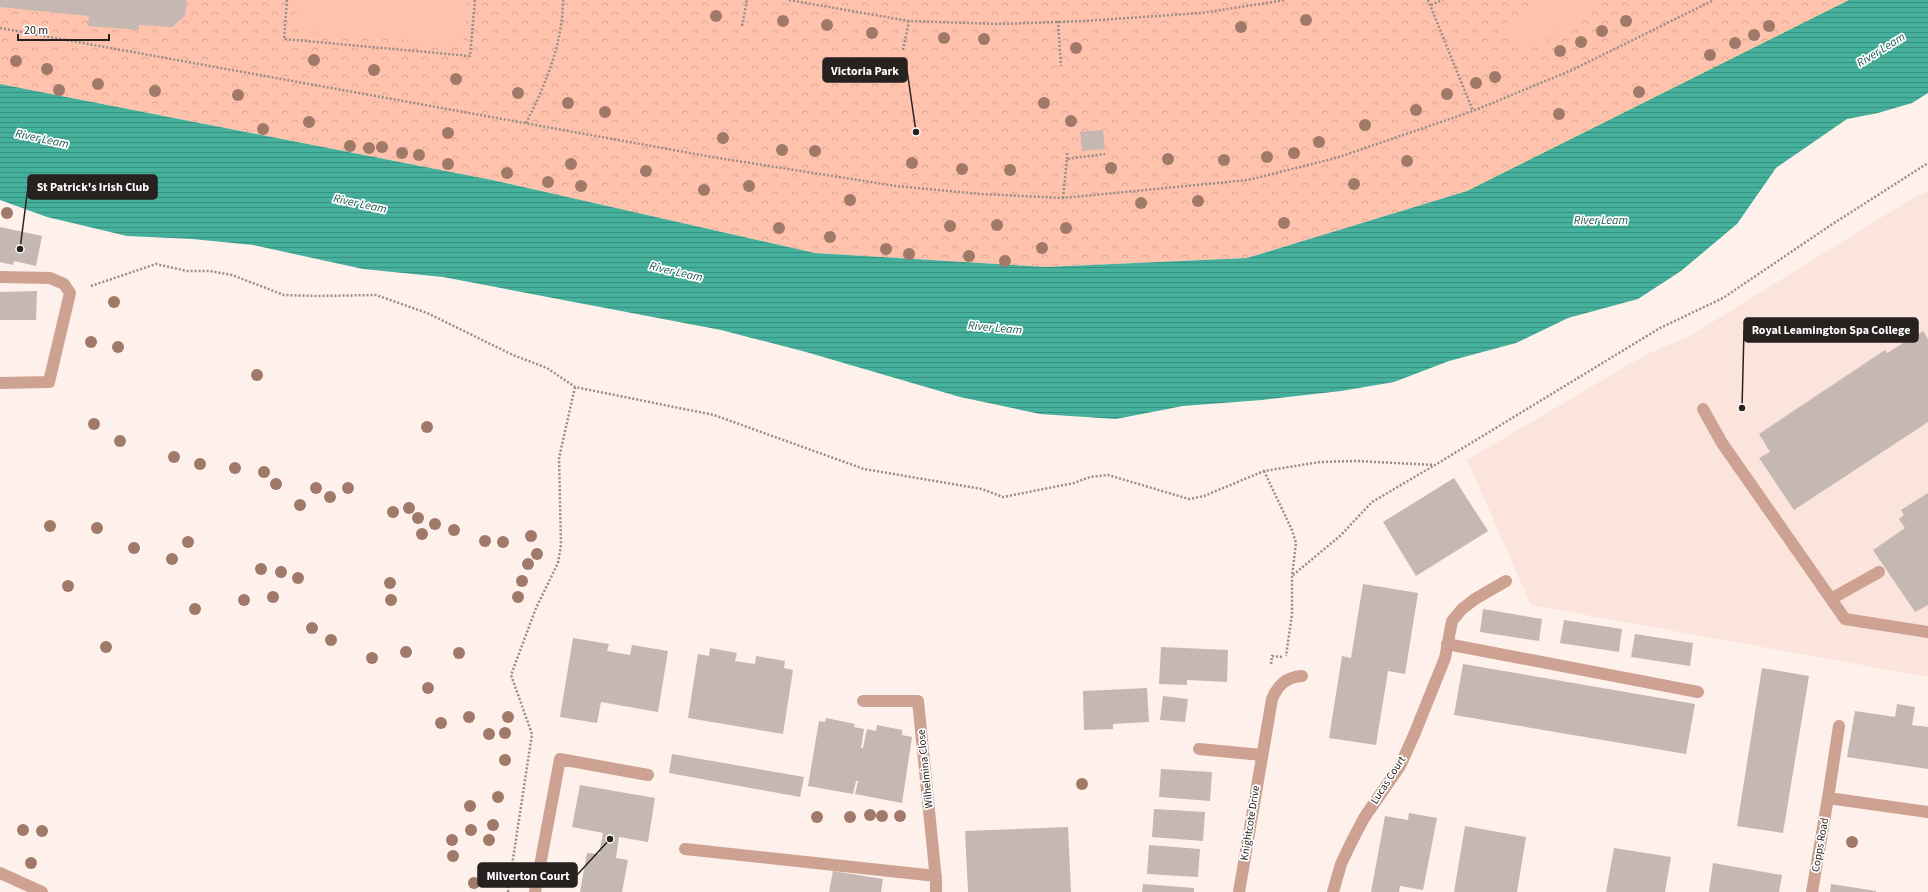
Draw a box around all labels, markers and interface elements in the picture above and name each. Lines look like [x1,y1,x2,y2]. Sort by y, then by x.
scale bar [18,16,109,42]
text: 20 m [24,22,48,39]
water label: River Leam [1853,28,1909,72]
callout: Victoria Park [823,58,907,82]
text: Victoria Park [830,63,899,80]
water label: River Leam [14,125,70,153]
callout: St Patrick's Irish Club [28,175,157,199]
text: St Patrick's Irish Club [37,179,149,196]
water label: River Leam [332,190,388,218]
water label: River Leam [1574,212,1628,229]
water label: River Leam [648,258,704,286]
water label: River Leam [967,317,1023,339]
callout: Royal Leamington Spa College [1744,318,1918,342]
text: Royal Leamington Spa College [1752,322,1910,339]
street label: Wilhelmina Close [913,728,937,809]
street label: Lucas Court [1367,753,1409,807]
street label: Knightcote Drive [1237,784,1263,862]
street label: Copps Road [1808,817,1832,873]
callout: Milverton Court [478,863,577,887]
text: Milverton Court [486,868,570,885]

